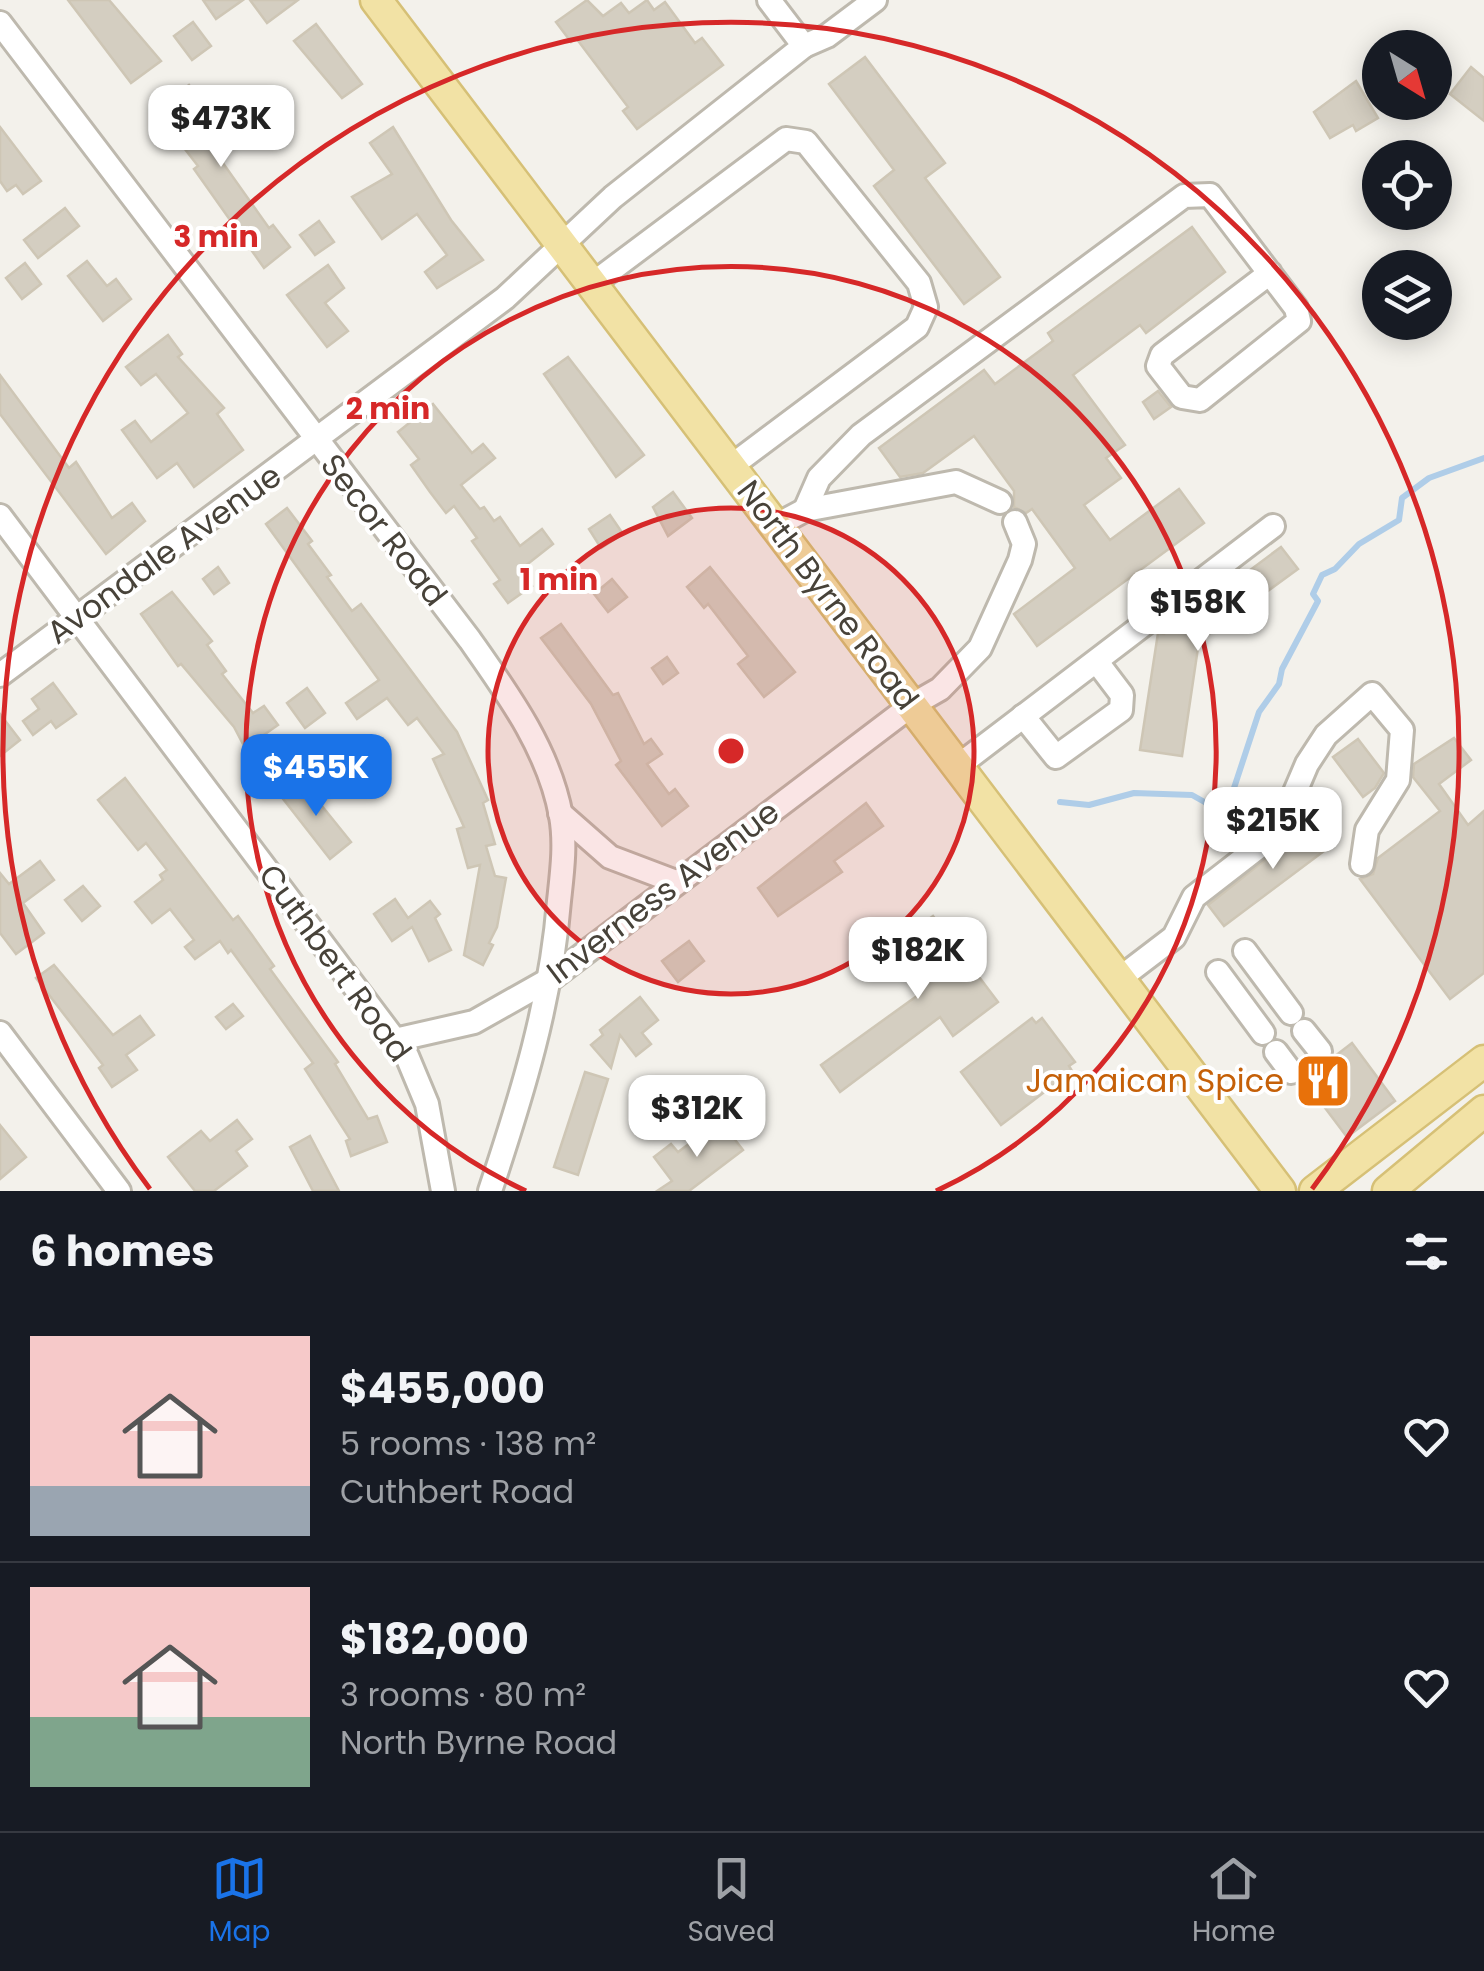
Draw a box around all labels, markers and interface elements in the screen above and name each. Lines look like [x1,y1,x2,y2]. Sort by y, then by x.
north arrow [1362,30,1452,120]
map controls [1362,30,1452,340]
pin: $473K [151,85,291,170]
text: $473K [170,95,272,140]
button: locate [1362,140,1452,230]
text: 3 min [173,215,259,258]
button: layers [1362,250,1452,340]
text: 2 min [346,387,430,430]
street label: Secor Road [311,444,458,615]
street label: Avondale Avenue [37,453,290,654]
street label: North Byrne Road [727,470,930,719]
text: 1 min [520,558,598,601]
pin: $158K [1128,569,1268,654]
text: $158K [1150,579,1246,624]
centre of rings [713,733,749,769]
pin: $455K [246,734,386,819]
text: $455K [263,744,369,789]
pin: $215K [1203,787,1343,872]
street label: Inverness Avenue [537,789,788,994]
text: $215K [1226,797,1320,842]
street label: Cuthbert Road [248,855,422,1071]
pin: $182K [848,917,988,1002]
text: $182K [871,927,965,972]
restaurant icon: Jamaican Spice [1293,1051,1353,1111]
place label: Jamaican Spice [1025,1058,1284,1103]
pin: $312K [627,1075,767,1160]
text: $312K [650,1085,744,1130]
text: 6 homes [30,1222,215,1281]
icon: filters [1399,1224,1454,1279]
text: $455,000 [340,1359,545,1418]
icon: home [110,1376,230,1496]
icon: heart [1399,1409,1454,1464]
text: 5 rooms · 138 m² [340,1421,596,1466]
text: Cuthbert Road [340,1469,574,1514]
text: $182,000 [340,1610,529,1669]
icon: home [110,1627,230,1747]
icon: heart [1399,1660,1454,1715]
text: 3 rooms · 80 m² [340,1672,586,1717]
text: North Byrne Road [340,1720,617,1765]
tab: Map [209,1851,270,1953]
tab: Saved [688,1851,775,1953]
tab: Home [1192,1851,1275,1953]

